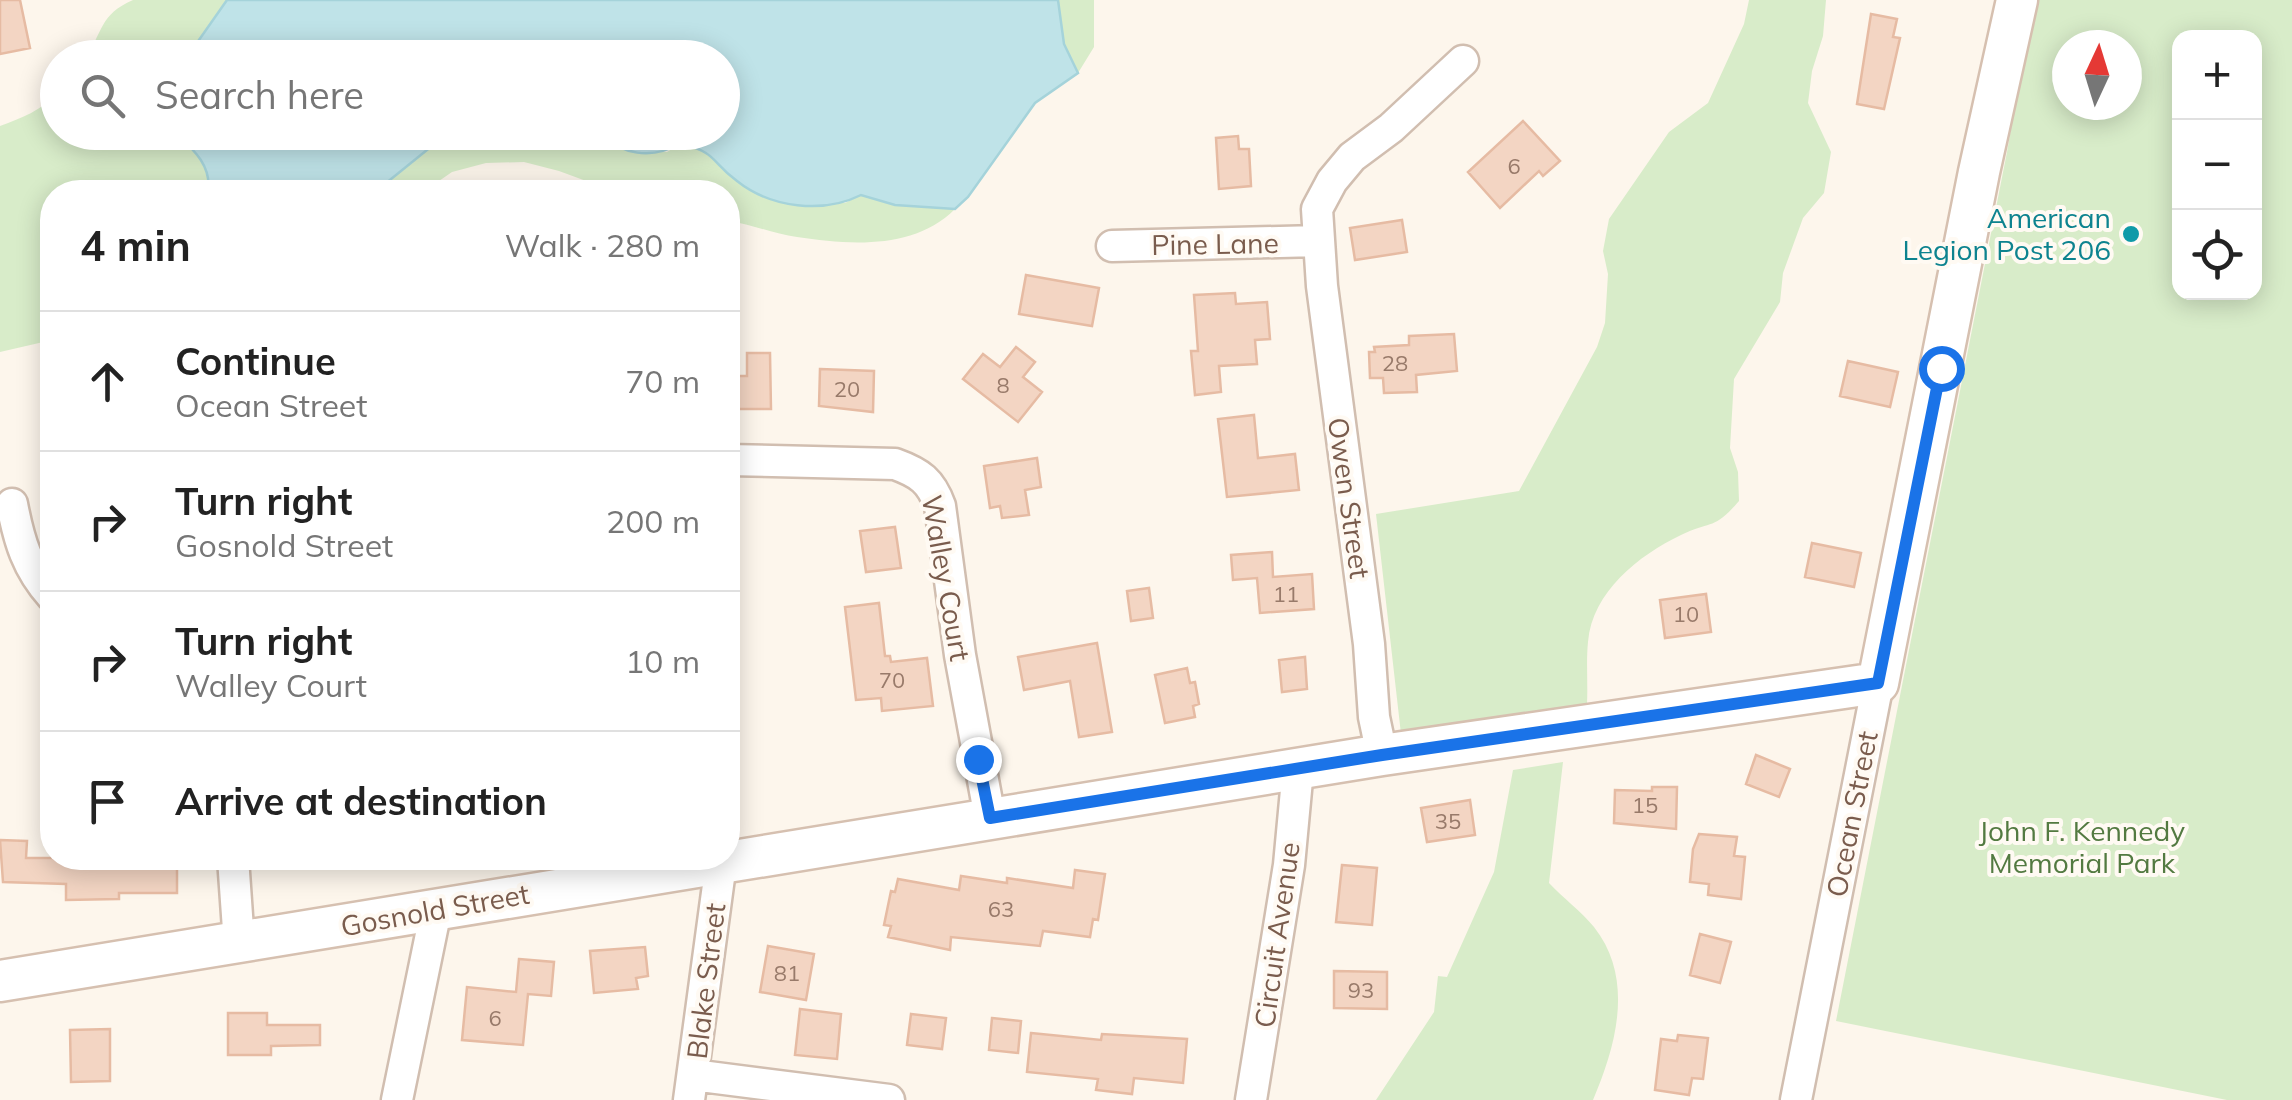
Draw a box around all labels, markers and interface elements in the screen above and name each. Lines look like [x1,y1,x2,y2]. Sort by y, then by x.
north arrow [2052,30,2142,120]
map controls [2172,30,2262,300]
button: + [2172,30,2262,120]
search box [40,40,740,150]
icon: search [75,68,130,123]
text: Search here [155,71,364,119]
button: − [2172,120,2262,210]
house number: 6 [1507,152,1521,180]
place label: American Legion Post 206 [1903,200,2111,267]
button: locate [2172,210,2262,300]
text: 4 min [80,219,191,272]
marker: American Legion Post 206 [2120,223,2142,245]
text: Walk · 280 m [505,225,700,265]
street label: Pine Lane [1151,225,1279,262]
text: Continue [175,337,336,385]
route start [1919,346,1965,392]
house number: 28 [1382,349,1408,377]
icon: ahead [80,354,135,409]
text: 70 m [625,361,700,401]
house number: 8 [996,371,1010,399]
house number: 20 [834,375,860,403]
text: Ocean Street [175,385,367,425]
street label: Owen Street [1321,415,1378,581]
text: Turn right [175,477,352,525]
street label: Walley Court [915,492,978,664]
icon: right [80,494,135,549]
text: 200 m [606,501,700,541]
text: Gosnold Street [175,525,393,565]
house number: 11 [1273,580,1299,608]
house number: 10 [1673,600,1699,628]
text: Turn right [175,617,352,665]
icon: right [80,634,135,689]
text: 10 m [625,641,700,681]
text: Walley Court [175,665,367,705]
house number: 70 [879,666,905,694]
street label: Ocean Street [1818,728,1885,900]
route end [956,737,1002,783]
icon: arrive [80,774,135,829]
text: Arrive at destination [175,777,547,825]
house number: 15 [1632,791,1658,819]
house number: 35 [1435,807,1461,835]
park label: John F. Kennedy Memorial Park [1979,813,2185,880]
street label: Circuit Avenue [1246,840,1307,1030]
street label: Gosnold Street [338,876,532,943]
house number: 63 [988,895,1014,923]
street label: Blake Street [679,901,732,1061]
house number: 81 [774,959,800,987]
house number: 93 [1348,976,1374,1004]
house number: 6 [488,1004,502,1032]

